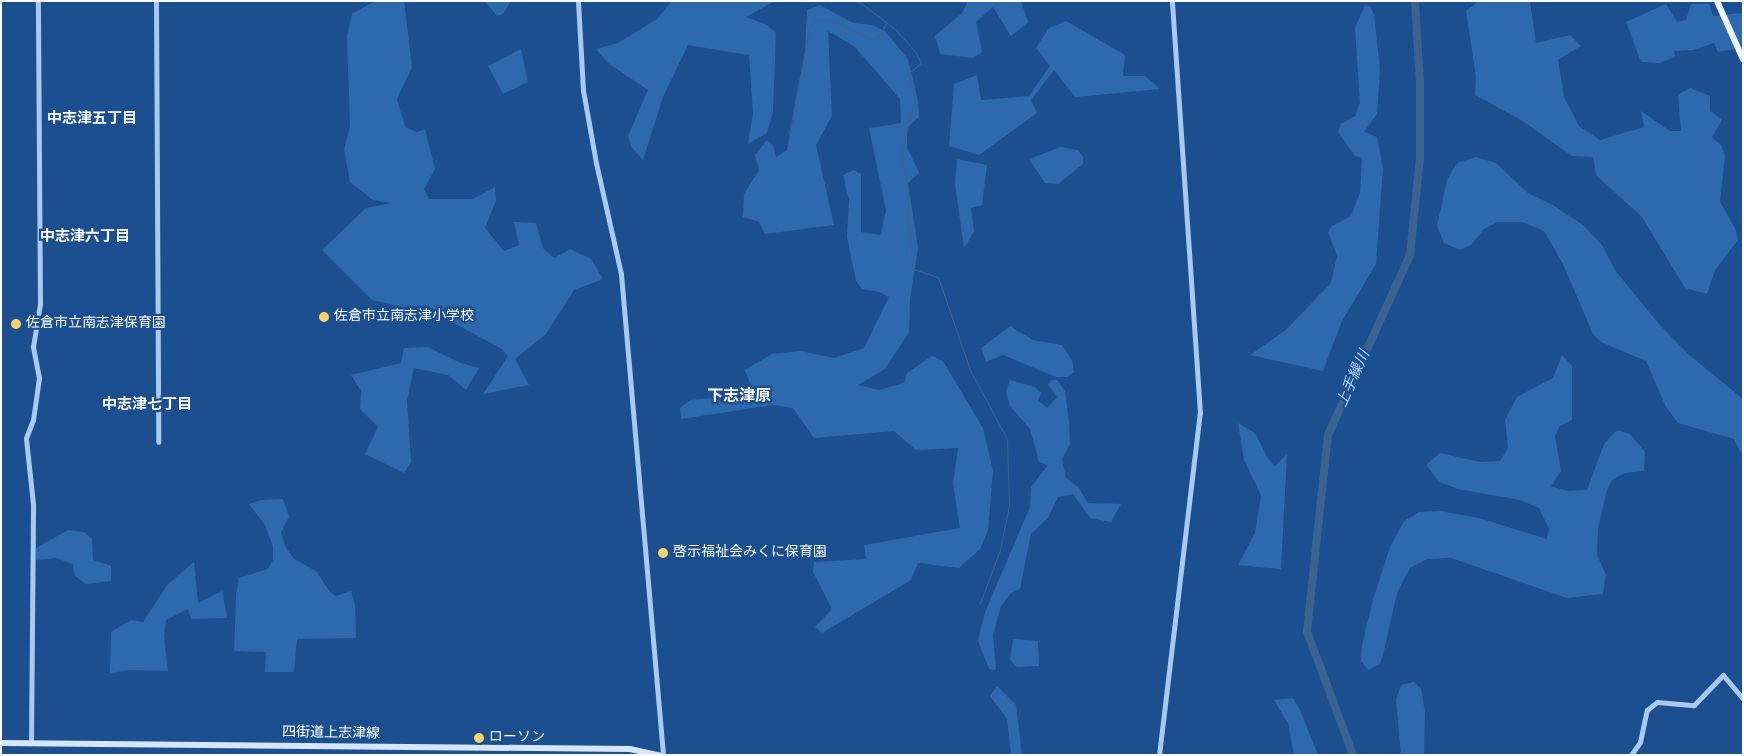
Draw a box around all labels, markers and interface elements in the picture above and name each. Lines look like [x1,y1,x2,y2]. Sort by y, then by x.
district label: 中志津五丁目 [47,111,137,129]
district label: 中志津六丁目 [40,229,130,247]
place label: 佐倉市立南志津小学校 [334,309,474,325]
marker: 佐倉市立南志津小学校 [318,311,330,323]
place label: 佐倉市立南志津保育園 [26,316,166,332]
marker: 佐倉市立南志津保育園 [10,318,22,330]
water label: 上手繰川 [1334,348,1374,410]
district label: 下志津原 [707,387,771,407]
district label: 中志津七丁目 [102,397,192,415]
place label: 啓示福祉会みくに保育園 [673,545,827,561]
marker: 啓示福祉会みくに保育園 [657,547,669,559]
street label: 四街道上志津線 [282,725,380,743]
place label: ローソン [489,730,545,746]
marker: ローソン [473,732,485,744]

